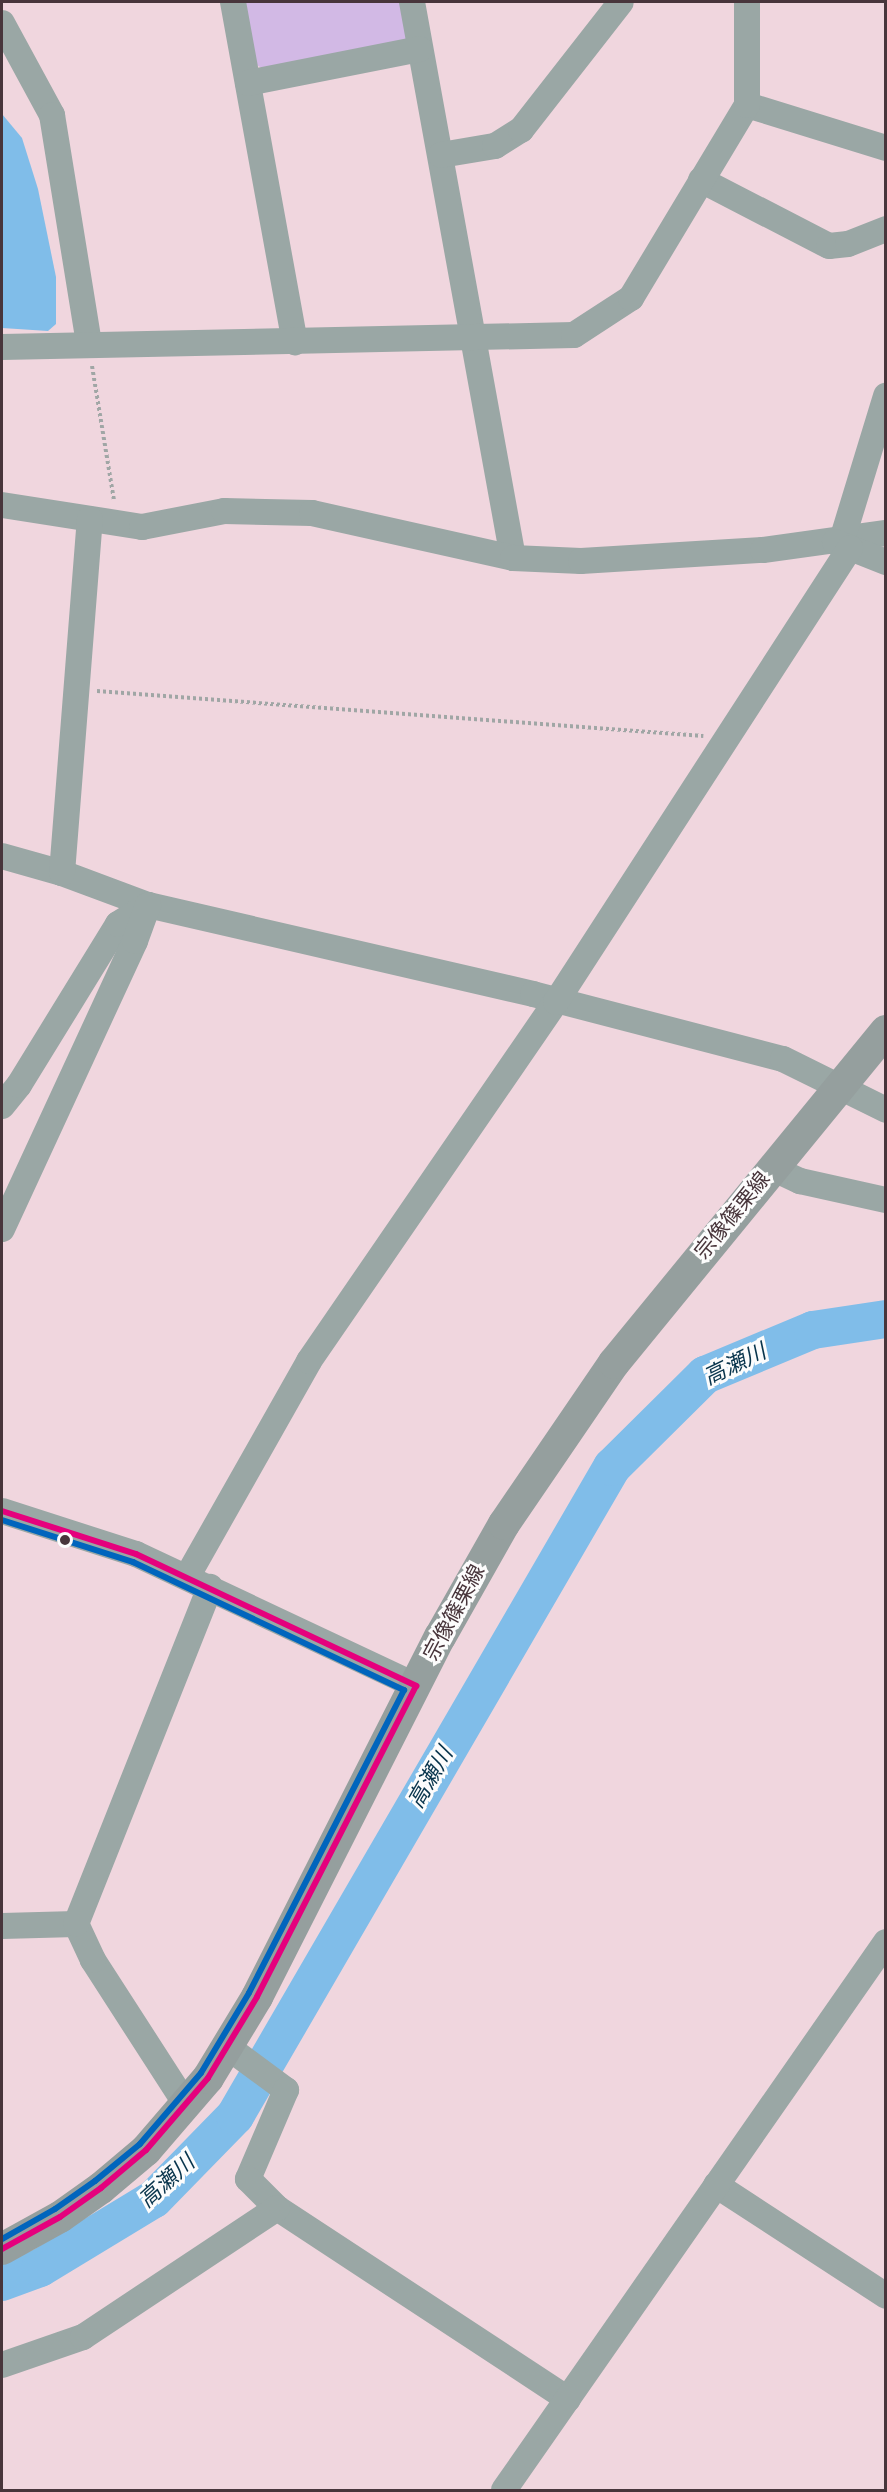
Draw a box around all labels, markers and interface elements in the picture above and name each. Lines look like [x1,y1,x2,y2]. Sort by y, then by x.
street label: 宗像篠栗線 [690,1167,776,1265]
water label: 高瀬川 [700,1339,770,1391]
unlabelled marker [59,1534,71,1546]
street label: 宗像篠栗線 [419,1561,491,1665]
water label: 高瀬川 [403,1743,459,1813]
water label: 高瀬川 [134,2150,200,2214]

